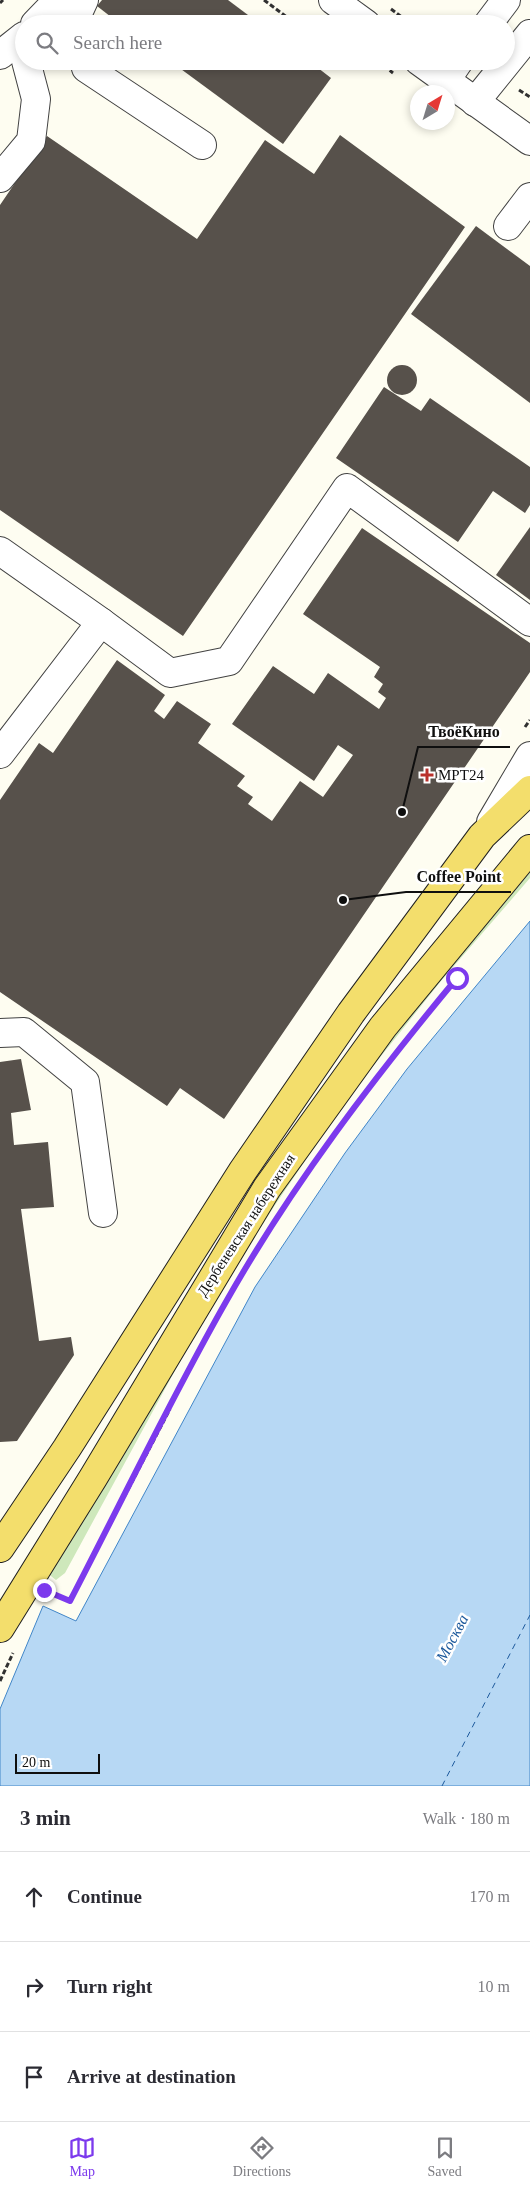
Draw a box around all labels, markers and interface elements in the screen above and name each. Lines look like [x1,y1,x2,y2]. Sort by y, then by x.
search box [15,15,515,70]
icon: search [33,29,61,57]
text: Search here [73,32,162,53]
north arrow [410,85,455,130]
callout: ТвоёКино [418,716,510,747]
text: ТвоёКино [428,723,500,740]
place label: МРТ24 [438,767,485,783]
marker: МРТ24 [420,768,434,782]
callout: Coffee Point [406,861,511,892]
text: Coffee Point [417,868,502,885]
route start [446,967,469,990]
street label: Дербеневская набережная [194,1151,298,1299]
route end [33,1579,56,1602]
water label: Москва [432,1612,471,1665]
scale bar [15,1751,100,1774]
text: 20 m [22,1755,50,1770]
text: 3 min [20,1806,71,1830]
text: Walk · 180 m [423,1810,510,1827]
icon: ahead [20,1883,48,1911]
text: Continue [67,1886,142,1907]
text: 170 m [470,1888,510,1905]
icon: right [20,1973,48,2001]
text: Turn right [67,1976,152,1997]
text: 10 m [478,1978,510,1995]
icon: arrive [20,2063,48,2091]
text: Arrive at destination [67,2066,236,2087]
tab: Map [68,2134,96,2180]
tab: Directions [233,2134,291,2180]
tab: Saved [428,2134,462,2180]

